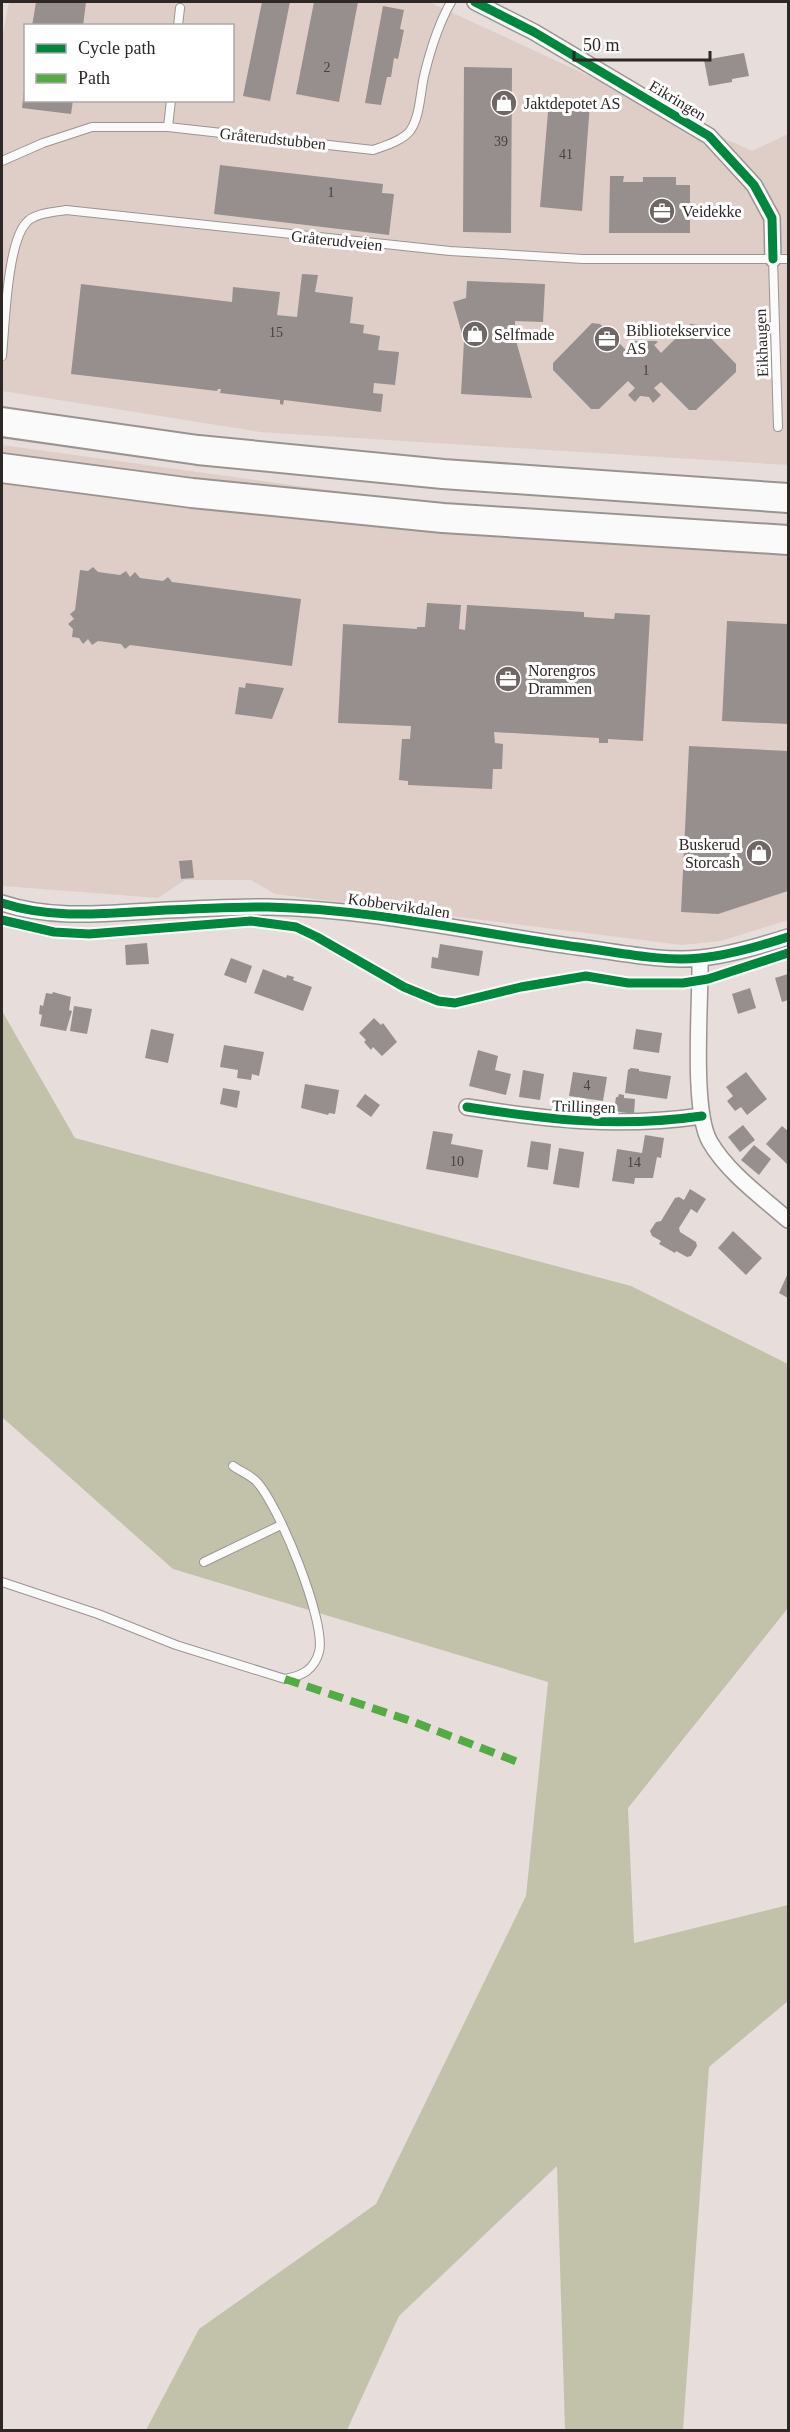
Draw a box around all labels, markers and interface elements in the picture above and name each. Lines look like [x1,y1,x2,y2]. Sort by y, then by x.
legend [24,24,234,102]
scale bar [574,24,710,62]
text: 50 m [583,35,620,55]
text: Cycle path [78,38,155,58]
house number: 2 [324,60,331,75]
text: Path [78,68,110,88]
street label: Eikringen [646,77,709,125]
shop icon: Jaktdepotet AS [489,88,519,118]
place label: Jaktdepotet AS [524,95,620,113]
street label: Gråterudstubben [219,124,327,153]
house number: 39 [494,134,508,149]
house number: 41 [559,147,573,162]
house number: 1 [328,185,335,200]
office icon: Veidekke [647,196,677,226]
place label: Veidekke [682,203,742,220]
street label: Gråterudveien [291,227,383,254]
street label: Eikhaugen [752,308,772,377]
shop icon: Selfmade [460,319,490,349]
place label: Bibliotekservice AS [626,322,731,357]
office icon: Bibliotekservice AS [592,324,622,354]
house number: 15 [269,325,283,340]
place label: Selfmade [494,326,554,343]
house number: 1 [643,363,650,378]
place label: Norengros Drammen [528,662,596,697]
office icon: Norengros Drammen [493,664,523,694]
place label: Buskerud Storcash [679,836,740,871]
shop icon: Buskerud Storcash [744,838,774,868]
street label: Kobbervikdalen [347,890,451,921]
house number: 4 [584,1078,591,1093]
street label: Trillingen [552,1097,616,1117]
house number: 10 [450,1154,464,1169]
house number: 14 [627,1155,641,1170]

